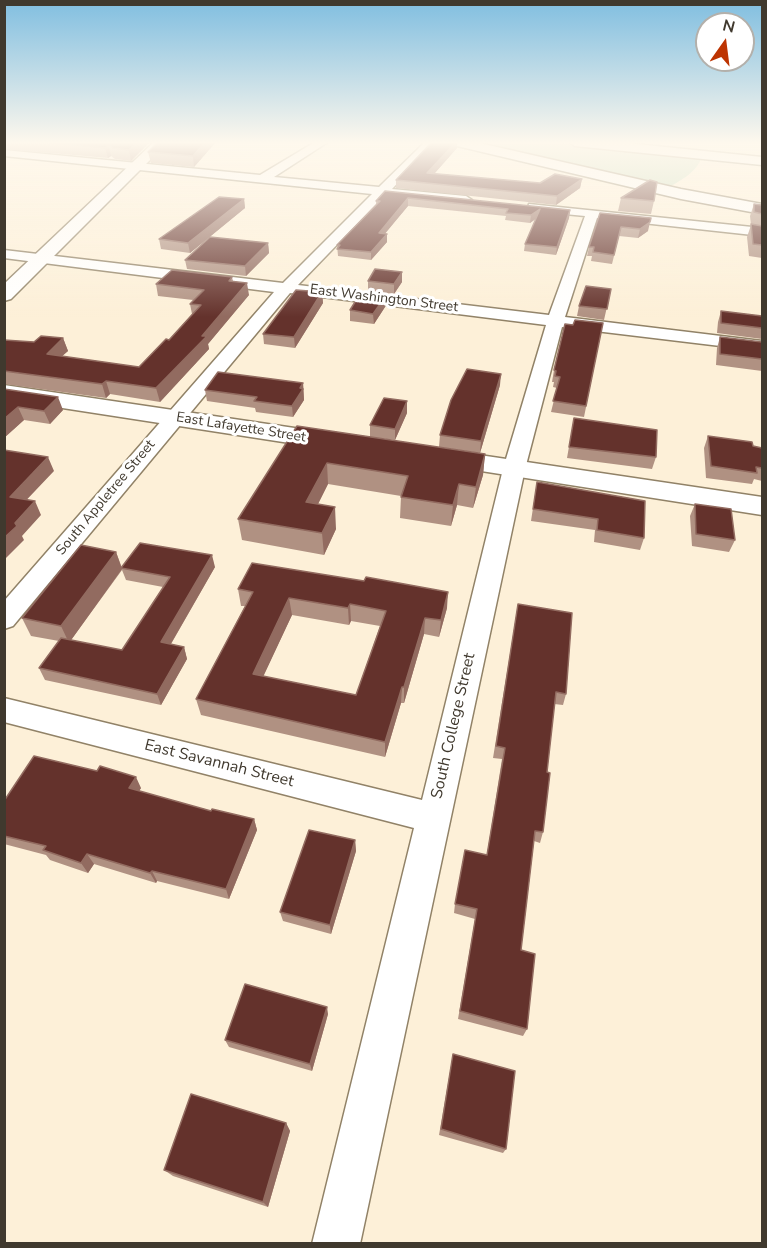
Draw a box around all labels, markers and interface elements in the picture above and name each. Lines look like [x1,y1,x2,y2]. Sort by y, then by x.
north arrow [695,12,755,72]
text: N [720,14,737,39]
street label: East Washington Street [309,282,459,316]
street label: East Lafayette Street [175,409,307,447]
street label: South Appletree Street [53,437,159,559]
street label: South College Street [428,651,480,801]
street label: East Savannah Street [142,736,296,792]

